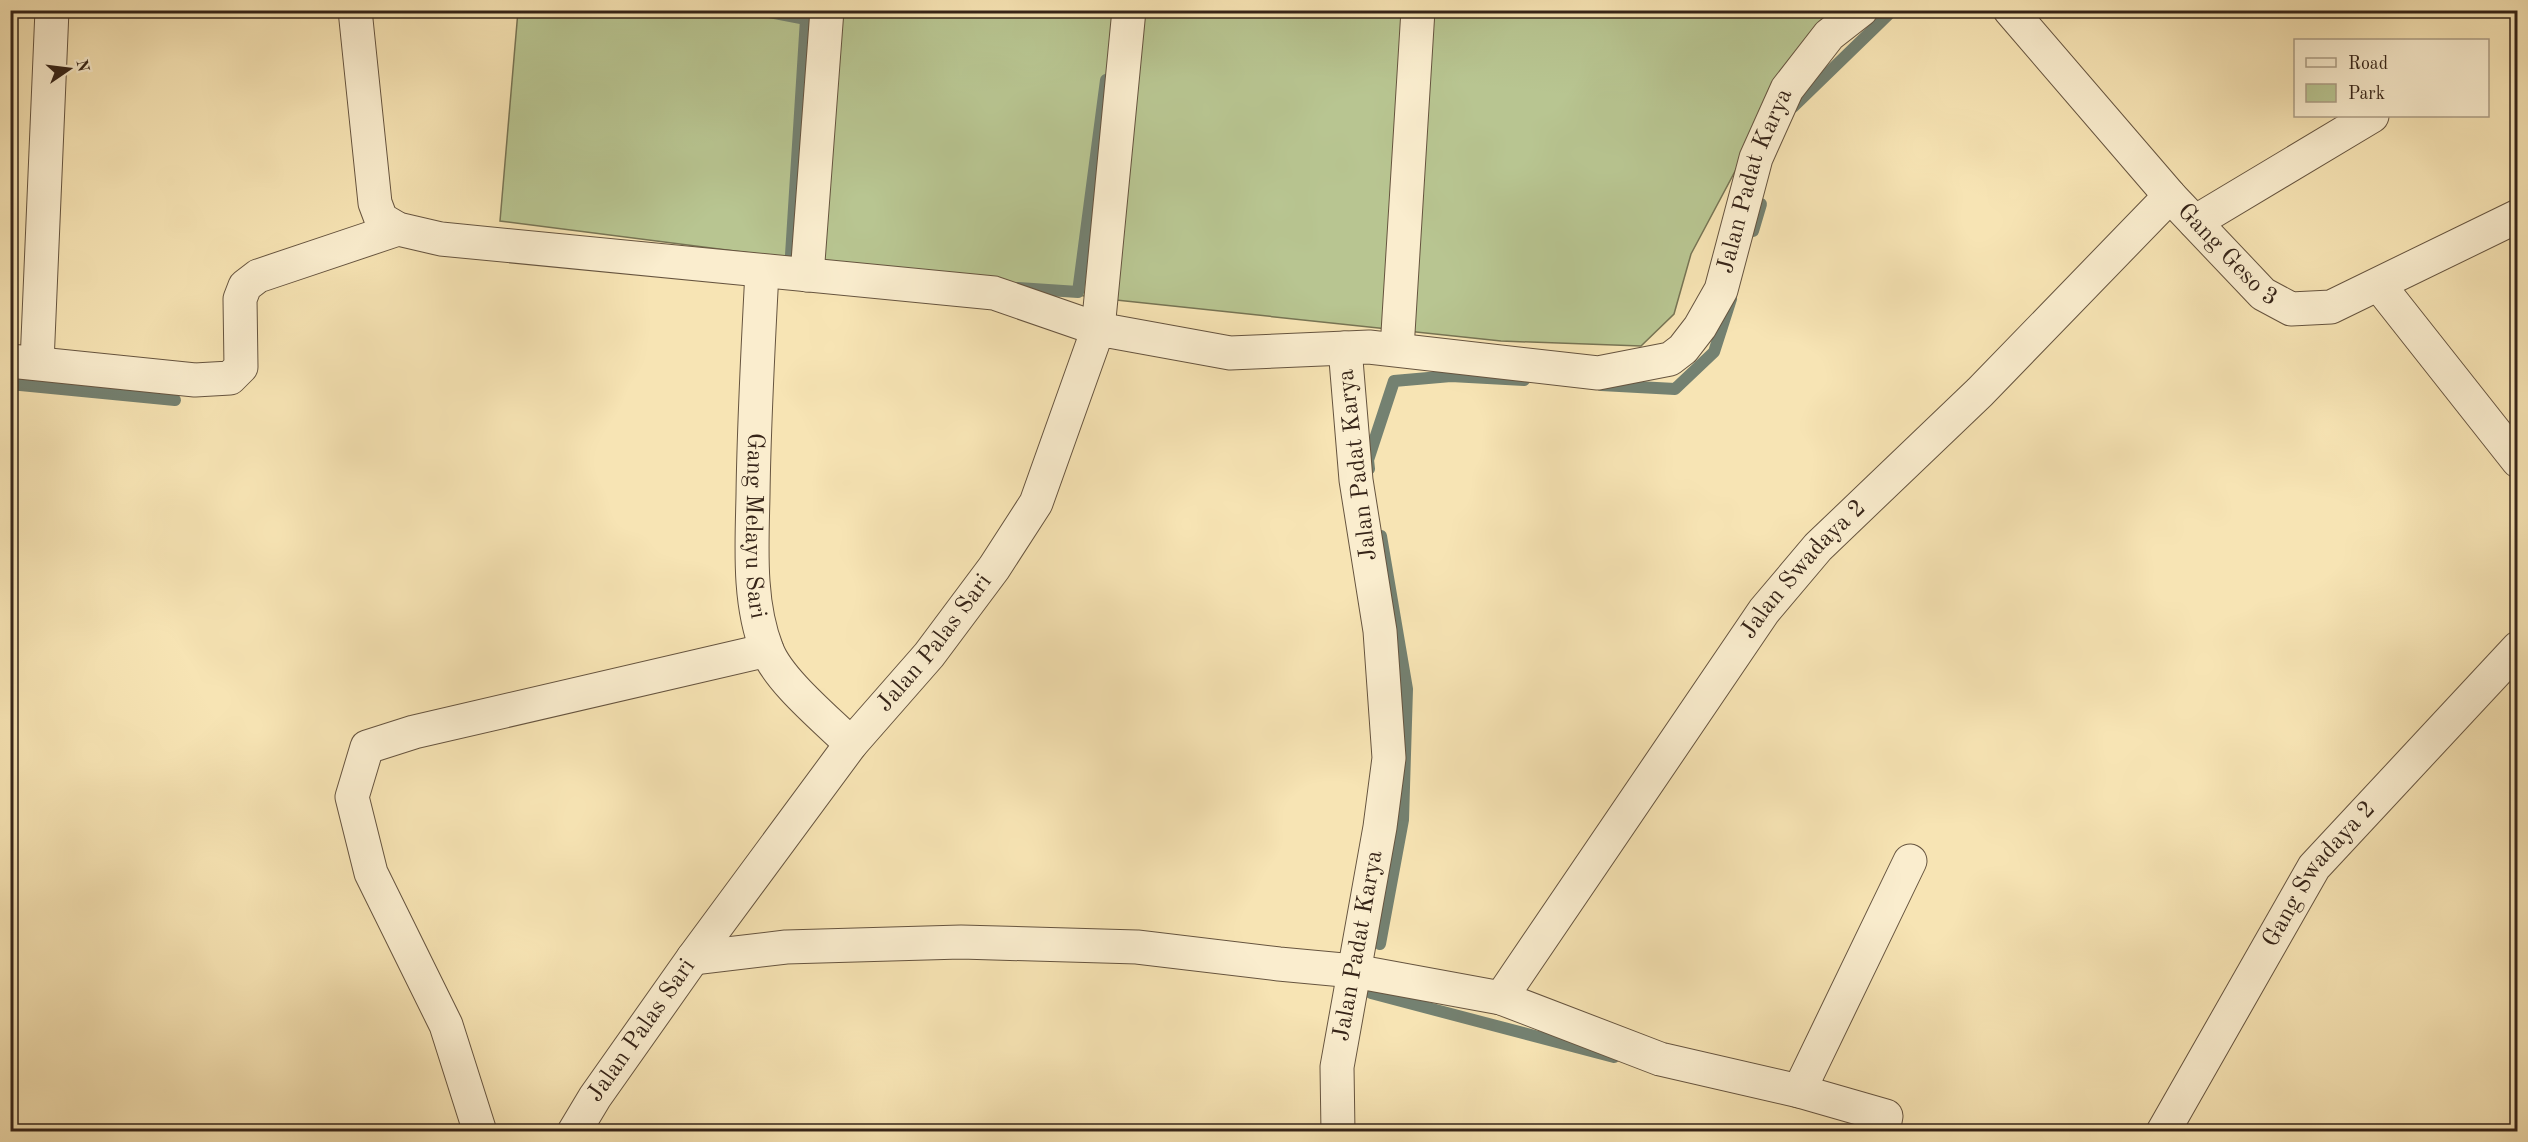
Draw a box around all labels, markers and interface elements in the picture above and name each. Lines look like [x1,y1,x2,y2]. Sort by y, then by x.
north arrow [39,39,99,99]
legend [2294,39,2489,117]
text: Road [2348,55,2388,73]
text: N [72,58,91,74]
street label: Jalan Padat Karya [1714,85,1797,276]
text: Park [2348,85,2385,103]
street label: Gang Geso 3 [2172,199,2281,311]
street label: Jalan Padat Karya [1334,368,1382,562]
street label: Gang Melayu Sari [740,432,770,621]
street label: Jalan Swadaya 2 [1737,496,1871,643]
street label: Jalan Palas Sari [873,570,997,717]
street label: Gang Swadaya 2 [2259,797,2380,952]
street label: Jalan Padat Karya [1330,849,1388,1043]
street label: Jalan Palas Sari [583,955,700,1106]

